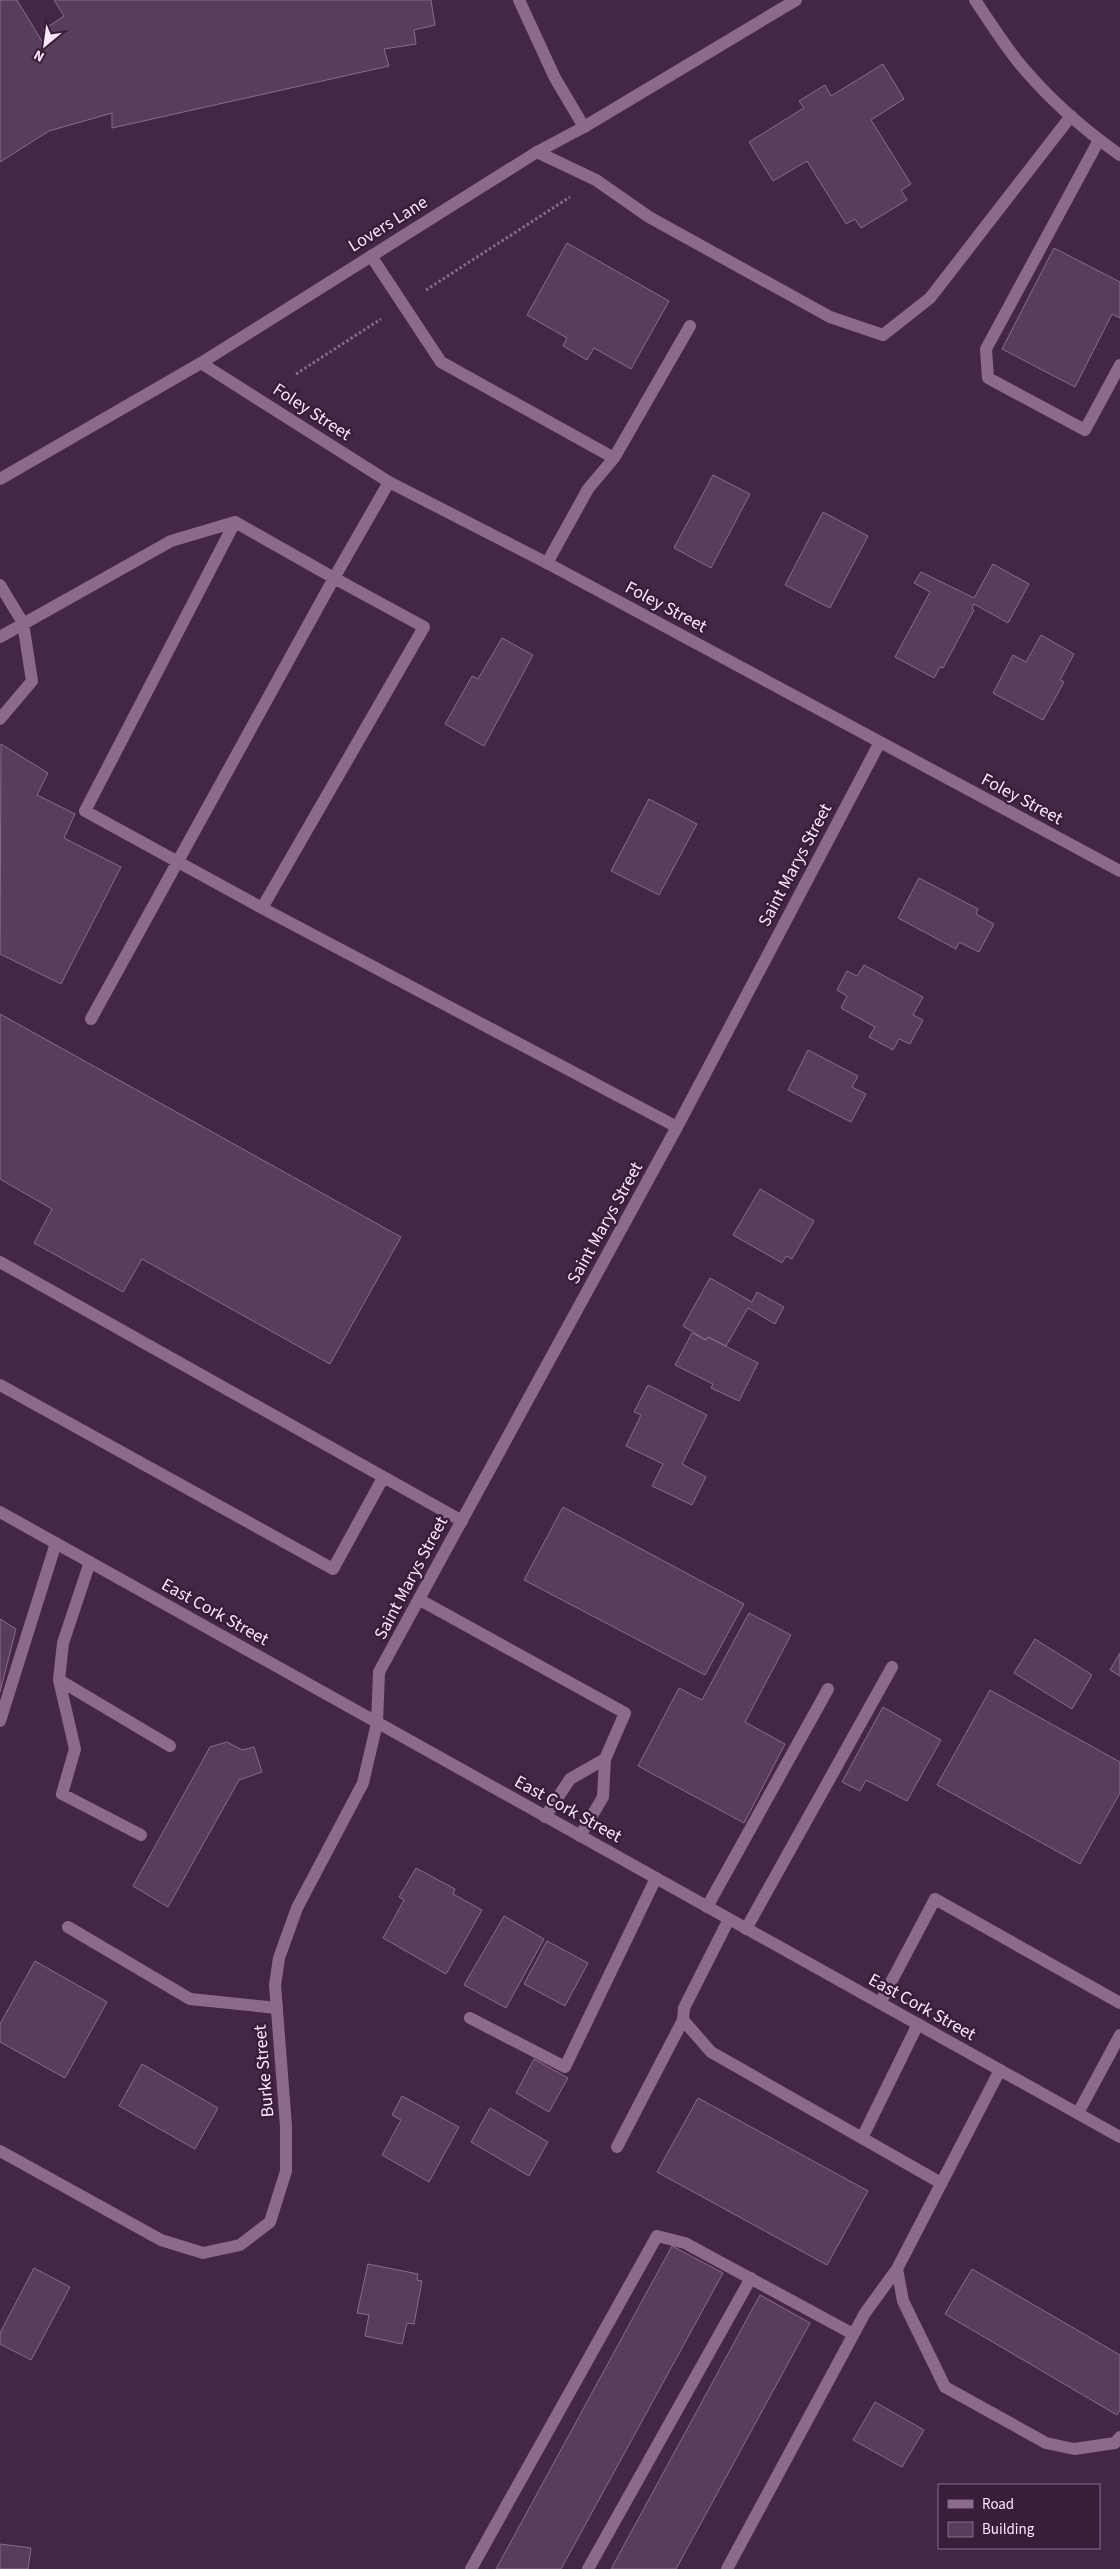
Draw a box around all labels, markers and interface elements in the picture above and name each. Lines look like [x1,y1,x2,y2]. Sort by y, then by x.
north arrow [20,20,70,70]
text: N [30,44,48,66]
street label: Lovers Lane [343,190,433,258]
street label: Foley Street [268,377,356,447]
street label: Foley Street [621,575,711,639]
street label: Foley Street [977,767,1067,831]
street label: Saint Marys Street [752,799,838,931]
street label: Saint Marys Street [561,1157,649,1289]
street label: Saint Marys Street [368,1512,454,1644]
street label: East Cork Street [157,1572,273,1652]
street label: East Cork Street [510,1769,626,1849]
street label: East Cork Street [864,1967,980,2047]
street label: Burke Street [248,2024,280,2118]
legend [938,2484,1100,2549]
text: Road [982,2494,1014,2515]
text: Building [982,2519,1035,2540]

